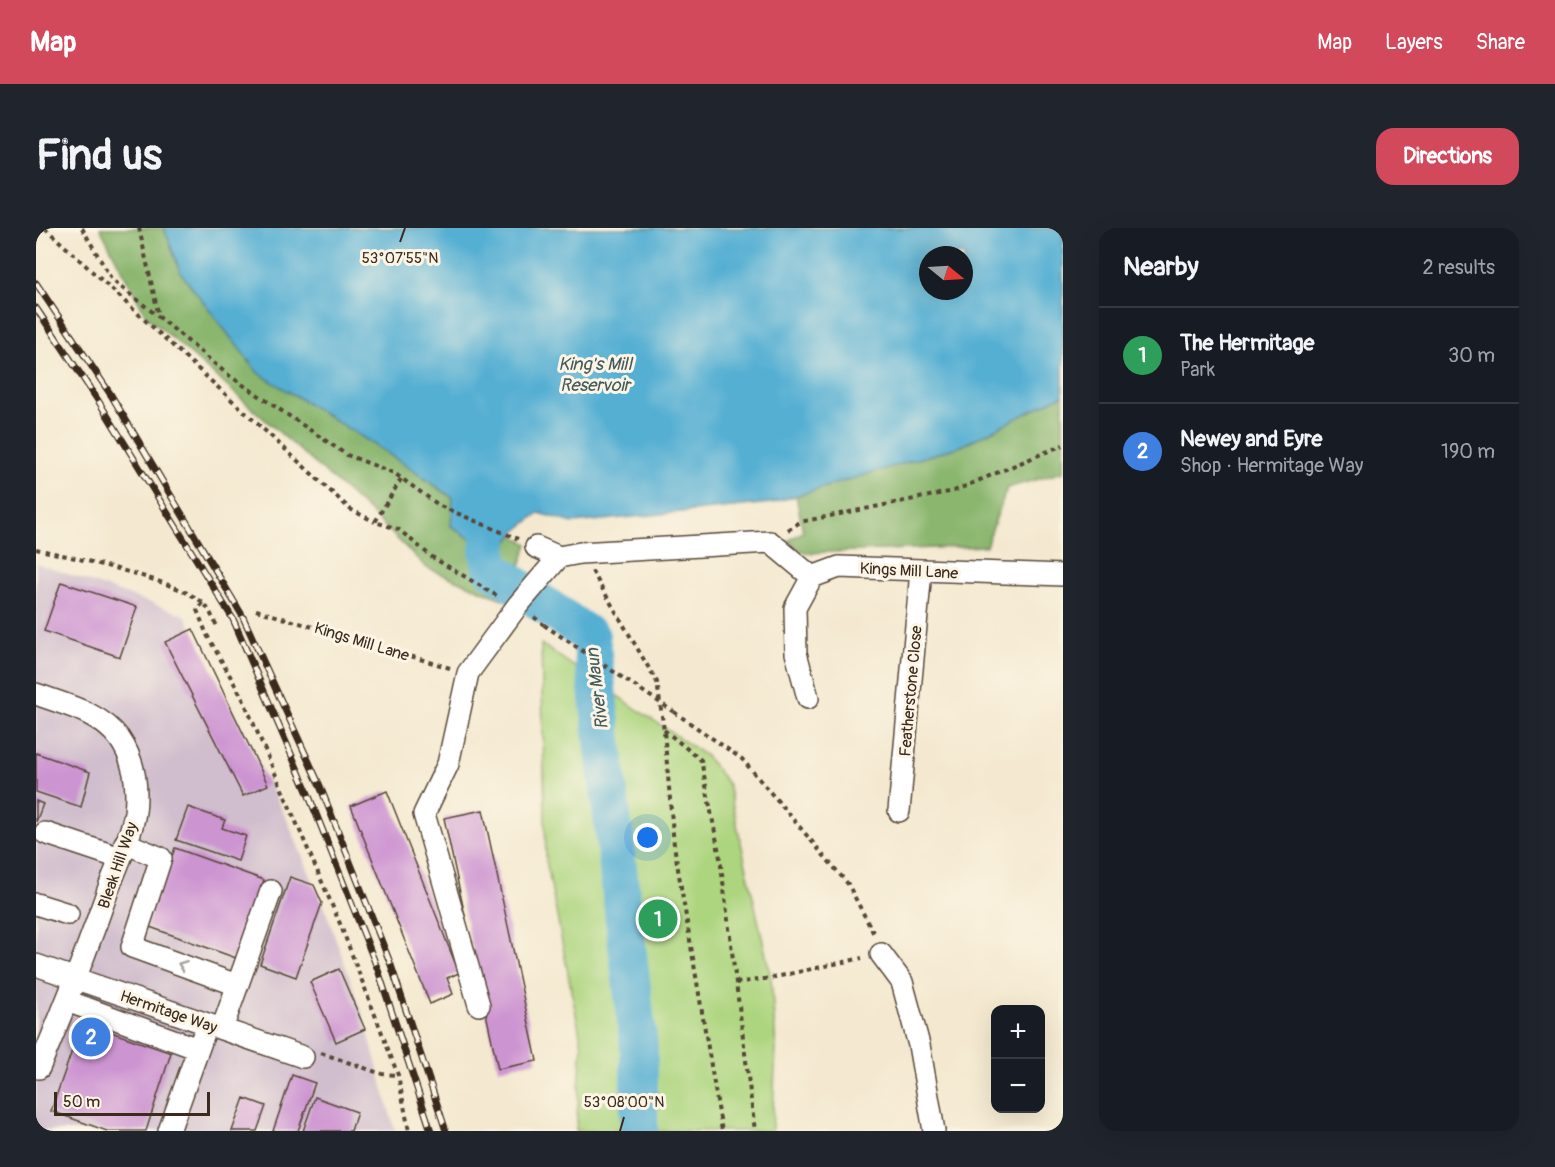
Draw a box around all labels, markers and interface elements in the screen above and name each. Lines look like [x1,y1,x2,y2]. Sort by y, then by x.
text: Map [30,25,76,60]
text: Map [1317,29,1352,56]
text: Layers [1385,29,1443,56]
text: Share [1476,29,1525,56]
button: Directions [1376,128,1519,185]
text: Find us [36,130,162,182]
north arrow [919,246,973,300]
text: 53°07'55"N [362,249,438,268]
text: Nearby [1123,251,1199,283]
text: 2 results [1423,255,1495,280]
text: The Hermitage [1180,329,1314,357]
text: 1 [1139,343,1146,368]
text: 30 m [1448,343,1495,368]
water label: King's Mill Reservoir [558,353,633,397]
text: Park [1180,357,1215,382]
text: Newey and Eyre [1180,425,1322,453]
text: 2 [1137,439,1148,464]
text: 190 m [1441,439,1495,464]
text: Shop · Hermitage Way [1180,453,1363,478]
street label: Kings Mill Lane [859,558,959,584]
street label: Kings Mill Lane [312,618,412,666]
street label: Featherstone Close [895,625,927,757]
water label: River Maun [581,646,614,731]
street label: Bleak Hill Way [94,819,142,911]
your location [633,823,662,852]
pin: 1 [638,896,678,942]
one-way arrow [177,960,188,973]
street label: Hermitage Way [117,986,220,1038]
map controls [991,1005,1045,1113]
button: + [991,1005,1045,1059]
pin: 2 [72,1014,110,1060]
button: − [991,1059,1045,1113]
scale bar [54,1089,210,1116]
text: 50 m [63,1092,100,1112]
text: 53°08'00"N [584,1093,664,1112]

